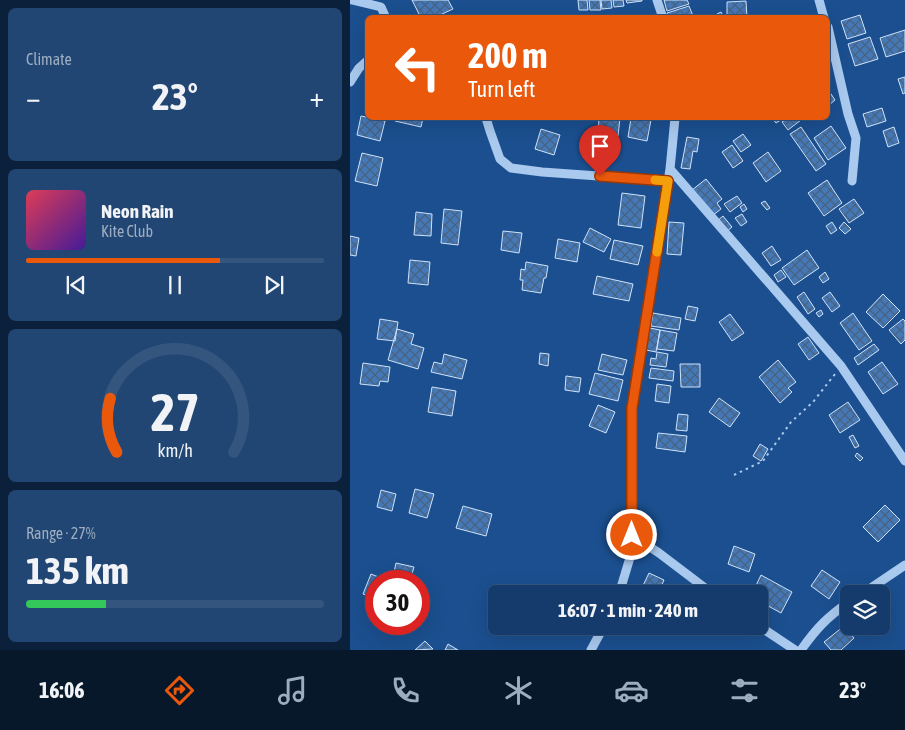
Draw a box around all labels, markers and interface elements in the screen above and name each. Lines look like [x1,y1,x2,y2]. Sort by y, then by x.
icon: left [385,35,450,100]
text: 200 m [468,35,547,75]
text: Climate [26,50,72,68]
text: 23° [152,75,198,118]
text: Turn left [468,76,535,102]
text: − [26,81,41,113]
text: + [309,81,324,113]
pin [579,125,621,176]
icon: arrive [586,132,614,160]
text: Neon Rain [101,200,173,222]
text: Kite Club [101,222,153,240]
icon: previous [62,271,90,299]
icon: pause [161,271,189,299]
icon: next [260,271,288,299]
text: 27 [151,382,199,442]
text: km/h [157,440,193,461]
position arrow [605,508,657,560]
text: Range · 27% [26,524,96,542]
text: 135 km [26,549,129,592]
speed limit sign: 30 [365,570,430,635]
map controls [840,585,890,635]
button: layers [840,585,890,635]
text: 16:07 · 1 min · 240 m [558,599,698,621]
icon: directions [162,673,197,708]
icon: music [275,673,310,708]
icon: phone [388,673,423,708]
icon: climate [501,673,536,708]
icon: car [614,673,649,708]
icon: filters [727,673,762,708]
text: 16:06 [39,677,85,703]
text: 23° [839,677,866,703]

